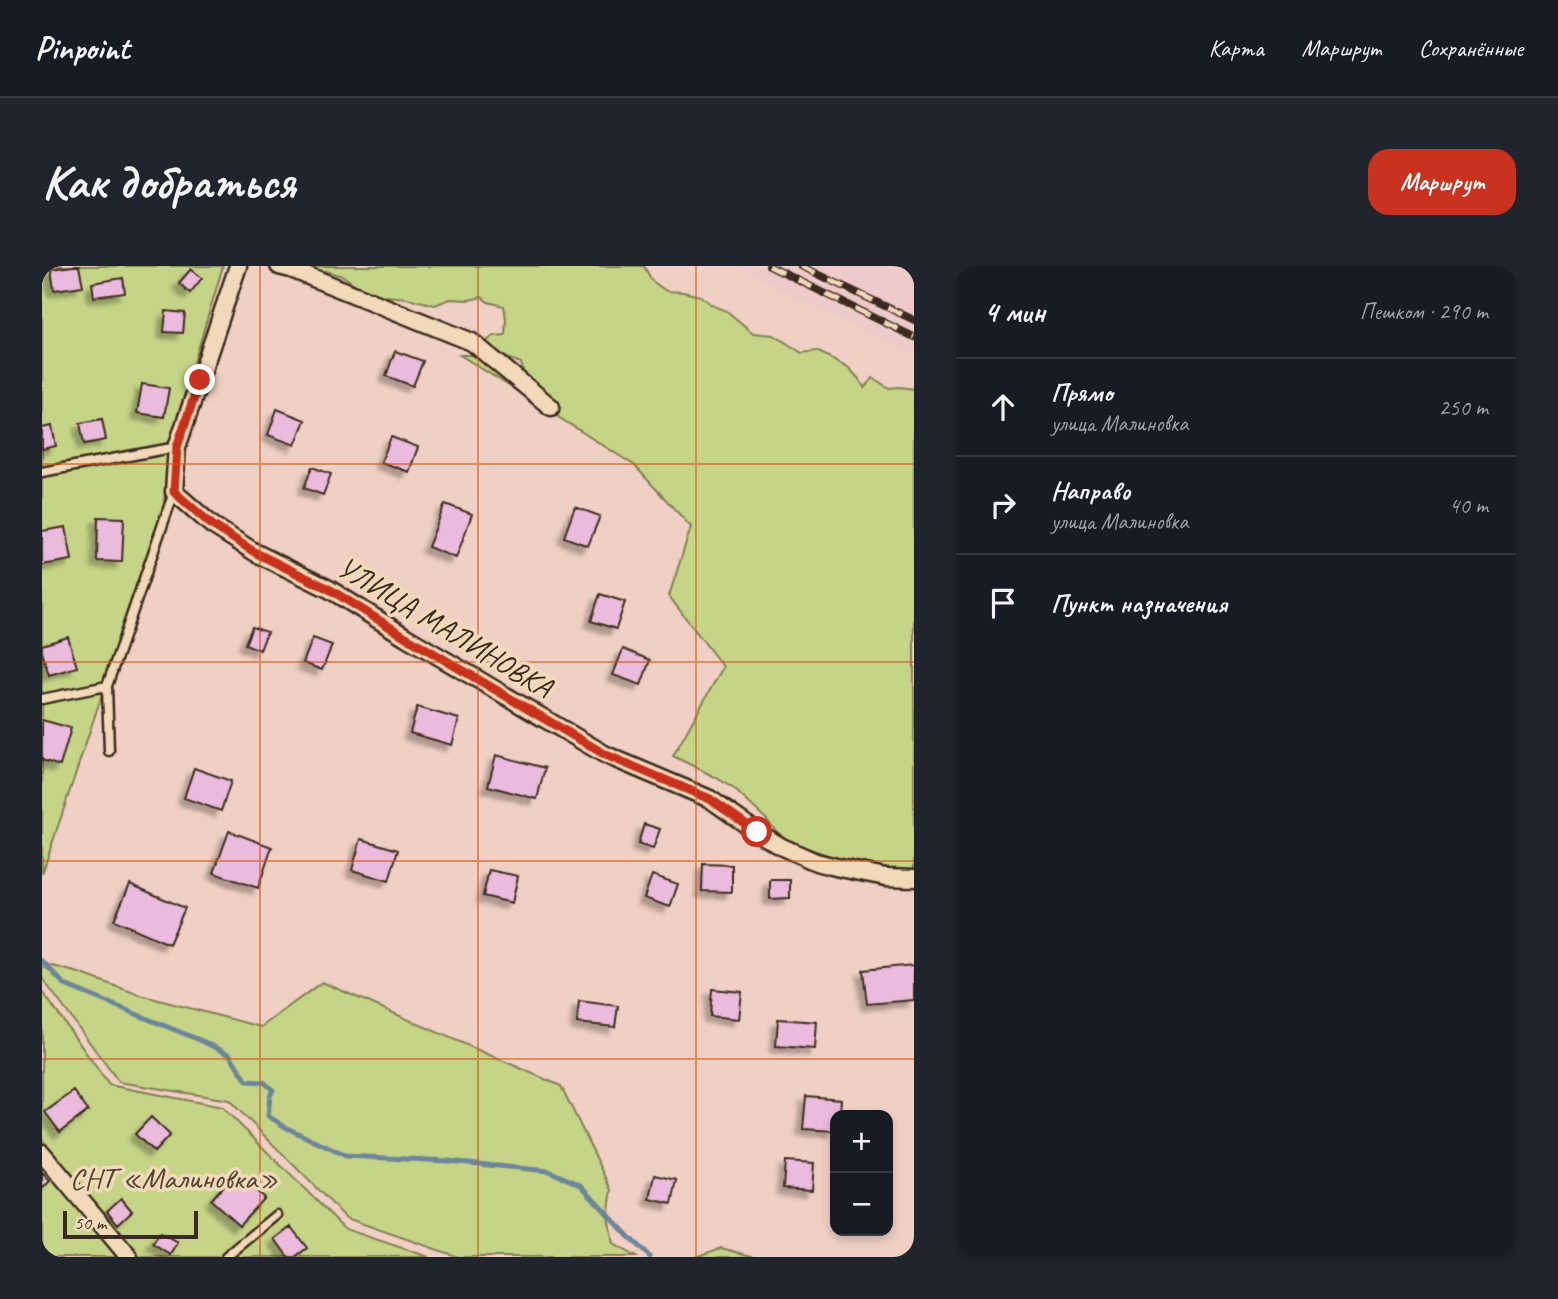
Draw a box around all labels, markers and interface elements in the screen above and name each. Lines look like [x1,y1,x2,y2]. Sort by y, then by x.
text: Pinpoint [35,27,129,69]
text: Карта [1209,33,1264,63]
text: Маршрут [1302,33,1381,63]
text: Сохранённые [1419,33,1523,63]
button: Маршрут [1368,149,1516,215]
text: Как добраться [42,151,295,213]
text: 4 мин [984,293,1045,331]
text: Пешком · 290 m [1360,297,1488,326]
route end [184,364,215,395]
text: Прямо [1051,376,1113,409]
icon: ahead [984,388,1022,426]
text: 250 m [1439,393,1488,422]
text: улица Малиновка [1051,409,1188,438]
text: Направо [1051,474,1130,507]
icon: right [984,486,1022,524]
text: 40 m [1449,491,1488,520]
text: улица Малиновка [1051,507,1188,536]
street label: УЛИЦА МАЛИНОВКА [331,548,561,707]
icon: arrive [984,584,1022,622]
text: Пункт назначения [1051,587,1227,620]
route start [741,816,772,847]
map controls [830,1110,893,1236]
button: + [830,1110,893,1173]
park label: СНТ «Малиновка» [70,1159,278,1197]
button: − [830,1173,893,1236]
scale bar [63,1208,198,1240]
text: 50 m [74,1211,106,1235]

